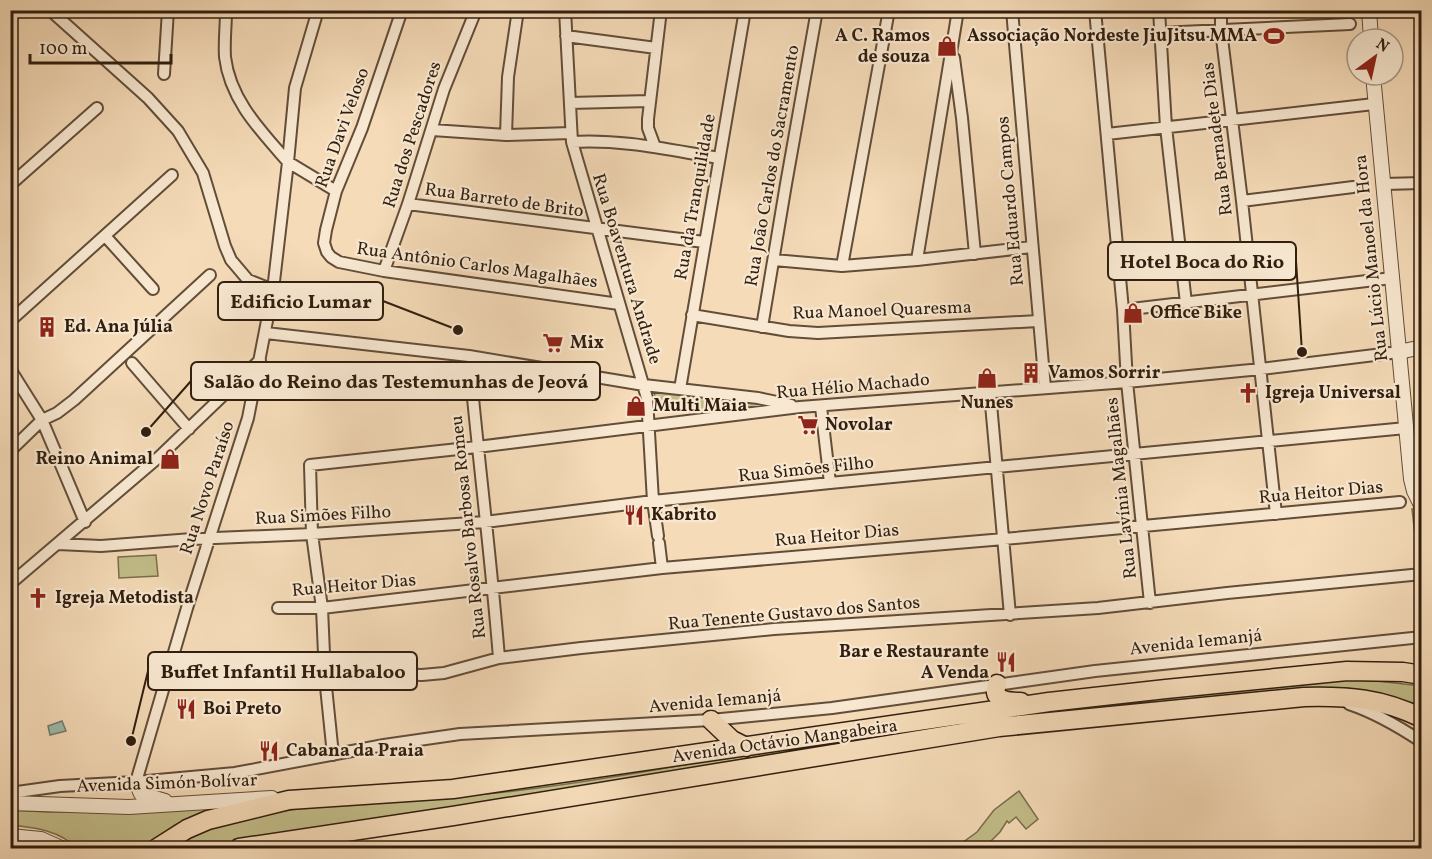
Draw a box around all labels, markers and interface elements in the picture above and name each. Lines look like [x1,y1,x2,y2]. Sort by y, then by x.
place label: A C. Ramos de souza [835,24,930,70]
place label: Associação Nordeste JiuJitsu MMA [967,24,1257,49]
sports icon: Associação Nordeste JiuJitsu MMA [1262,24,1286,48]
scale bar [30,27,171,65]
north arrow [1345,27,1405,87]
shop icon: A C. Ramos de souza [935,34,959,58]
text: N [1371,34,1393,59]
text: 100 m [39,37,88,62]
street label: Rua João Carlos do Sacramento [739,43,807,289]
street label: Rua dos Pescadores [377,58,449,212]
street label: Rua Bernadete Dias [1196,61,1240,217]
street label: Rua Davi Veloso [310,65,376,191]
street label: Rua da Tranquilidade [669,112,723,282]
street label: Rua Eduardo Campos [991,115,1031,287]
street label: Rua Lúcio Manoel da Hora [1349,153,1395,363]
street label: Rua Boaventura Andrade [585,171,667,367]
street label: Rua Barreto de Brito [423,177,585,225]
street label: Rua Antônio Carlos Magalhães [355,237,599,295]
callout: Hotel Boca do Rio [1108,242,1296,280]
text: Hotel Boca do Rio [1120,249,1284,277]
callout: Edificio Lumar [218,282,383,320]
text: Edificio Lumar [230,289,372,317]
street label: Rua Manoel Quaresma [792,295,972,327]
shop icon: Office Bike [1121,301,1145,325]
place label: Office Bike [1150,301,1242,326]
building icon: Ed. Ana Júlia [35,315,59,339]
place label: Ed. Ana Júlia [64,315,173,340]
supermarket icon: Mix [541,331,565,355]
place label: Mix [570,331,604,356]
building icon: Vamos Sorrir [1019,361,1043,385]
place label: Vamos Sorrir [1048,361,1161,386]
callout: Salão do Reino das Testemunhas de Jeová [191,362,600,400]
shop icon: Nunes [975,366,999,390]
street label: Rua Hélio Machado [775,368,931,406]
text: Salão do Reino das Testemunhas de Jeová [204,369,589,397]
church icon: Igreja Universal [1236,381,1260,405]
place label: Igreja Universal [1265,381,1401,406]
place label: Nunes [960,391,1014,416]
shop icon: Multi Maia [624,394,648,418]
place label: Multi Maia [653,394,747,419]
street label: Rua Lavínia Magalhães [1100,396,1144,580]
supermarket icon: Novolar [796,413,820,437]
place label: Novolar [825,413,893,438]
street label: Rua Rosalvo Barbosa Romeu [445,414,493,640]
street label: Rua Novo Paraíso [175,418,241,558]
place label: Reino Animal [35,447,153,472]
shop icon: Reino Animal [158,447,182,471]
street label: Rua Simões Filho [737,450,875,490]
street label: Rua Heitor Dias [1258,475,1384,511]
street label: Rua Simões Filho [254,500,392,532]
restaurant icon: Kabrito [622,503,646,527]
place label: Kabrito [651,503,716,528]
street label: Rua Heitor Dias [774,518,900,554]
street label: Rua Heitor Dias [291,568,417,604]
church icon: Igreja Metodista [26,586,50,610]
place label: Igreja Metodista [55,586,194,611]
street label: Rua Tenente Gustavo dos Santos [667,591,921,637]
street label: Avenida Iemanjá [1129,624,1263,662]
place label: Bar e Restaurante A Venda [839,640,989,686]
restaurant icon: Bar e Restaurante A Venda [994,650,1018,674]
callout: Buffet Infantil Hullabaloo [148,652,417,690]
text: Buffet Infantil Hullabaloo [160,659,406,687]
street label: Avenida Iemanjá [648,684,782,720]
restaurant icon: Boi Preto [174,697,198,721]
place label: Boi Preto [203,697,281,722]
street label: Avenida Octávio Mangabeira [671,714,899,770]
restaurant icon: Cabana da Praia [257,739,281,763]
place label: Cabana da Praia [286,739,424,764]
street label: Avenida Simón Bolívar [76,768,258,800]

